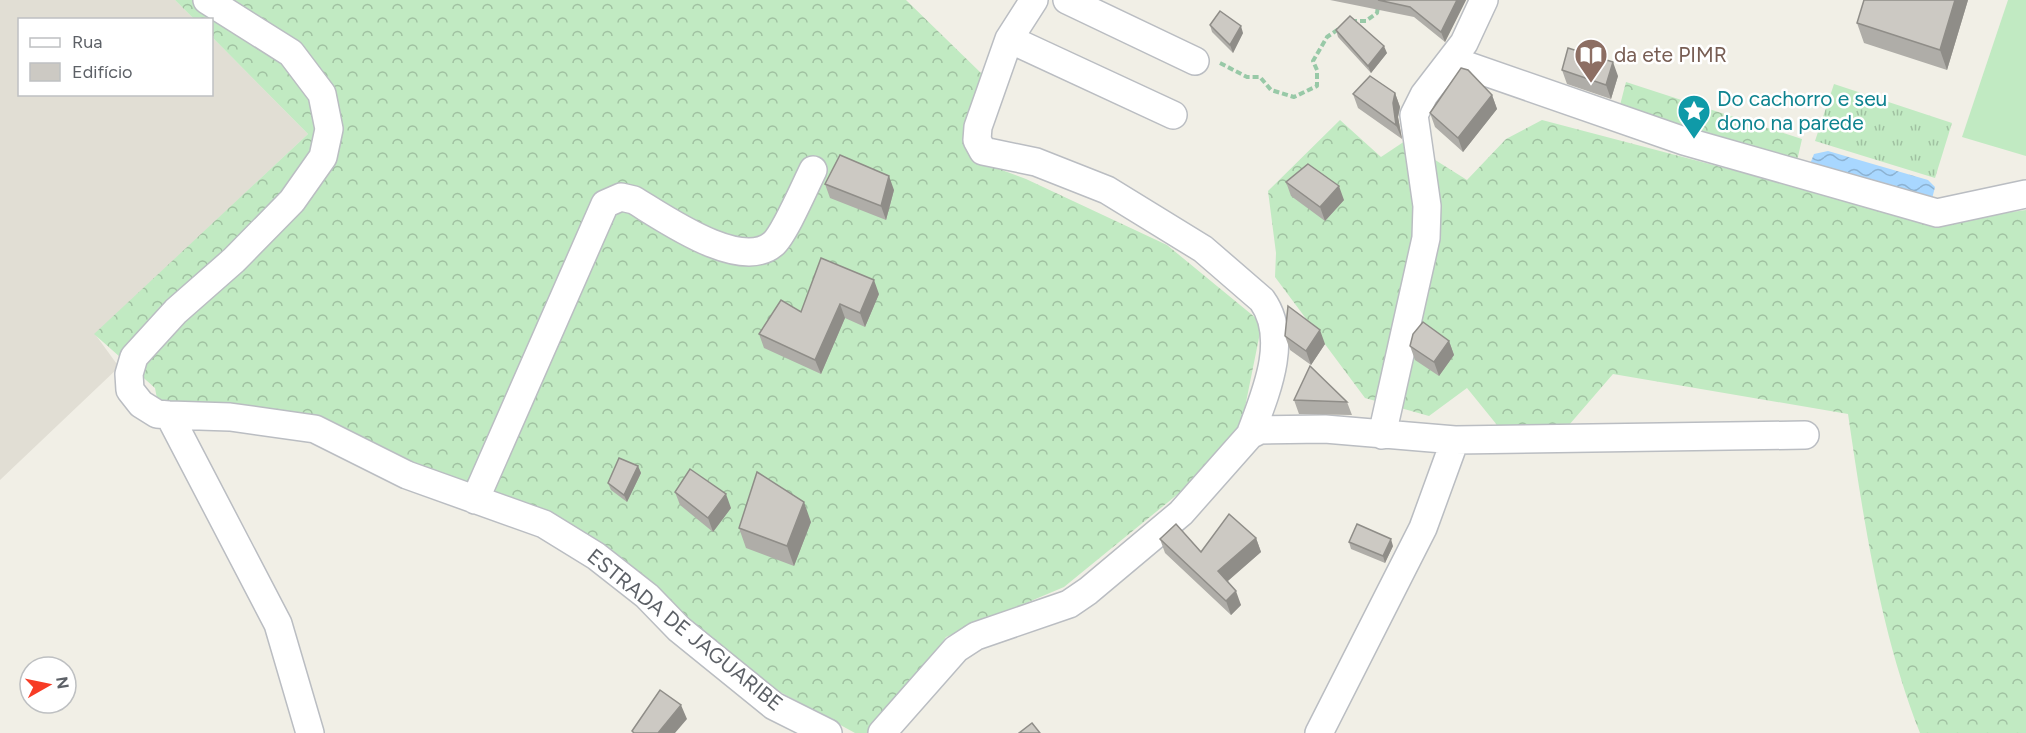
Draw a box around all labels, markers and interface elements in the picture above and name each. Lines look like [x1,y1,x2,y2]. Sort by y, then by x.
legend [18,18,213,96]
text: Rua [72,31,103,53]
library icon: da ete PIMR [1573,37,1609,84]
place label: da ete PIMR [1614,42,1727,67]
text: Edifício [72,61,133,83]
place label: Do cachorro e seu dono na parede [1717,86,1887,135]
place icon: Do cachorro e seu dono na parede [1676,93,1712,140]
street label: ESTRADA DE JAGUARIBE [583,543,788,716]
north arrow [18,655,78,715]
text: N [52,675,73,690]

